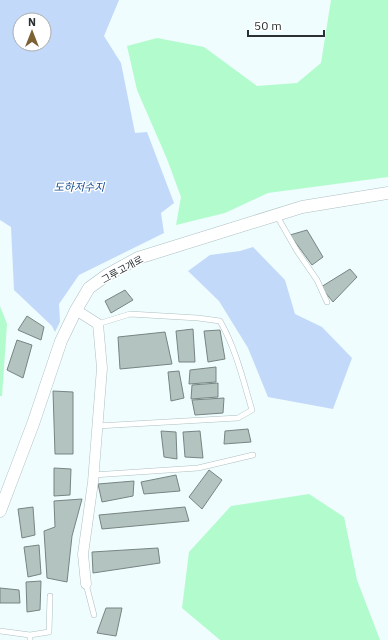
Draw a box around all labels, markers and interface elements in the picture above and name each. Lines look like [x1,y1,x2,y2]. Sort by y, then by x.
north arrow [12,12,52,52]
scale bar [248,12,324,38]
text: N [28,15,36,29]
text: 50 m [254,18,282,33]
water label: 도하저수지 [54,180,105,194]
street label: 그루고개로 [99,253,146,286]

